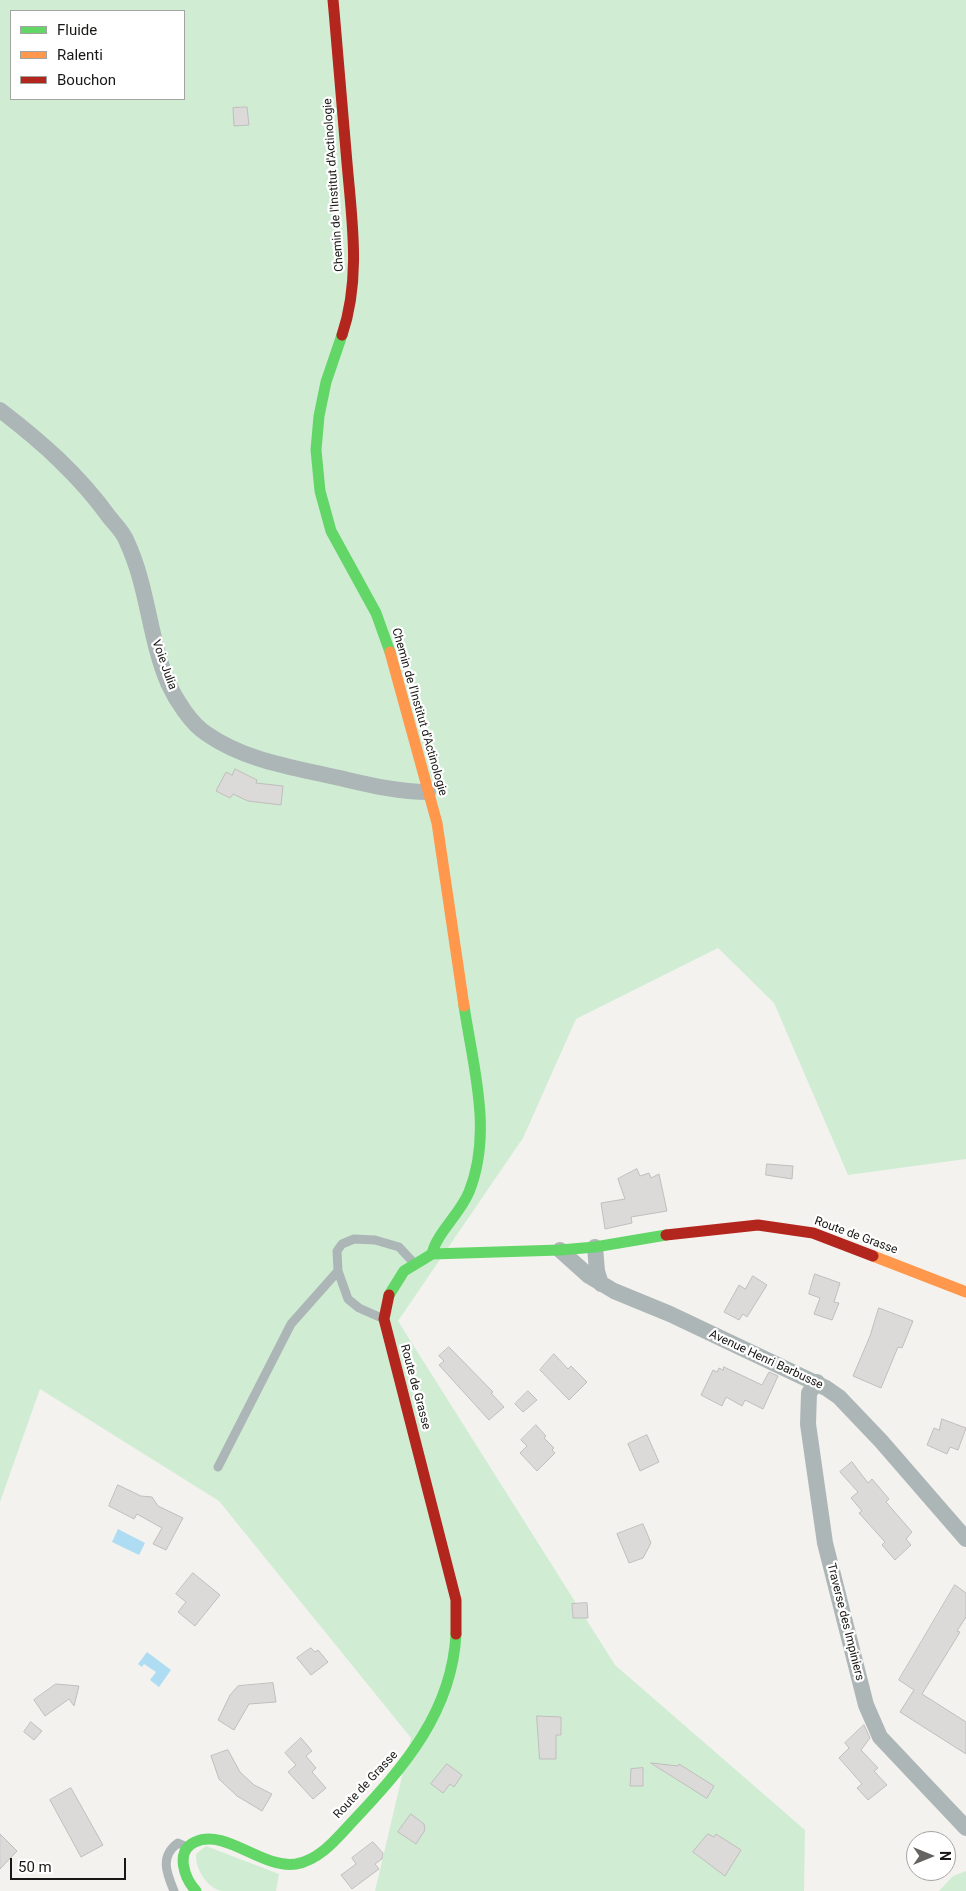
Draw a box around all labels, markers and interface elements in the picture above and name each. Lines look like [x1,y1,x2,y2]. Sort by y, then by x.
legend [10,10,185,100]
text: Fluide [57,21,97,39]
text: Ralenti [57,46,103,64]
text: Bouchon [57,71,116,89]
street label: Chemin de l'Institut d'Actinologie [321,98,347,272]
street label: Chemin de l'Institut d'Actinologie [388,627,450,797]
street label: Voie Julia [148,638,180,692]
street label: Route de Grasse [812,1214,900,1258]
street label: Avenue Henri Barbusse [707,1327,825,1393]
street label: Route de Grasse [397,1343,433,1431]
street label: Traverse des Impiniers [823,1562,867,1682]
street label: Route de Grasse [331,1748,401,1822]
north arrow [906,1831,956,1881]
scale bar [12,1848,129,1880]
text: N [937,1851,953,1861]
text: 50 m [18,1858,52,1876]

